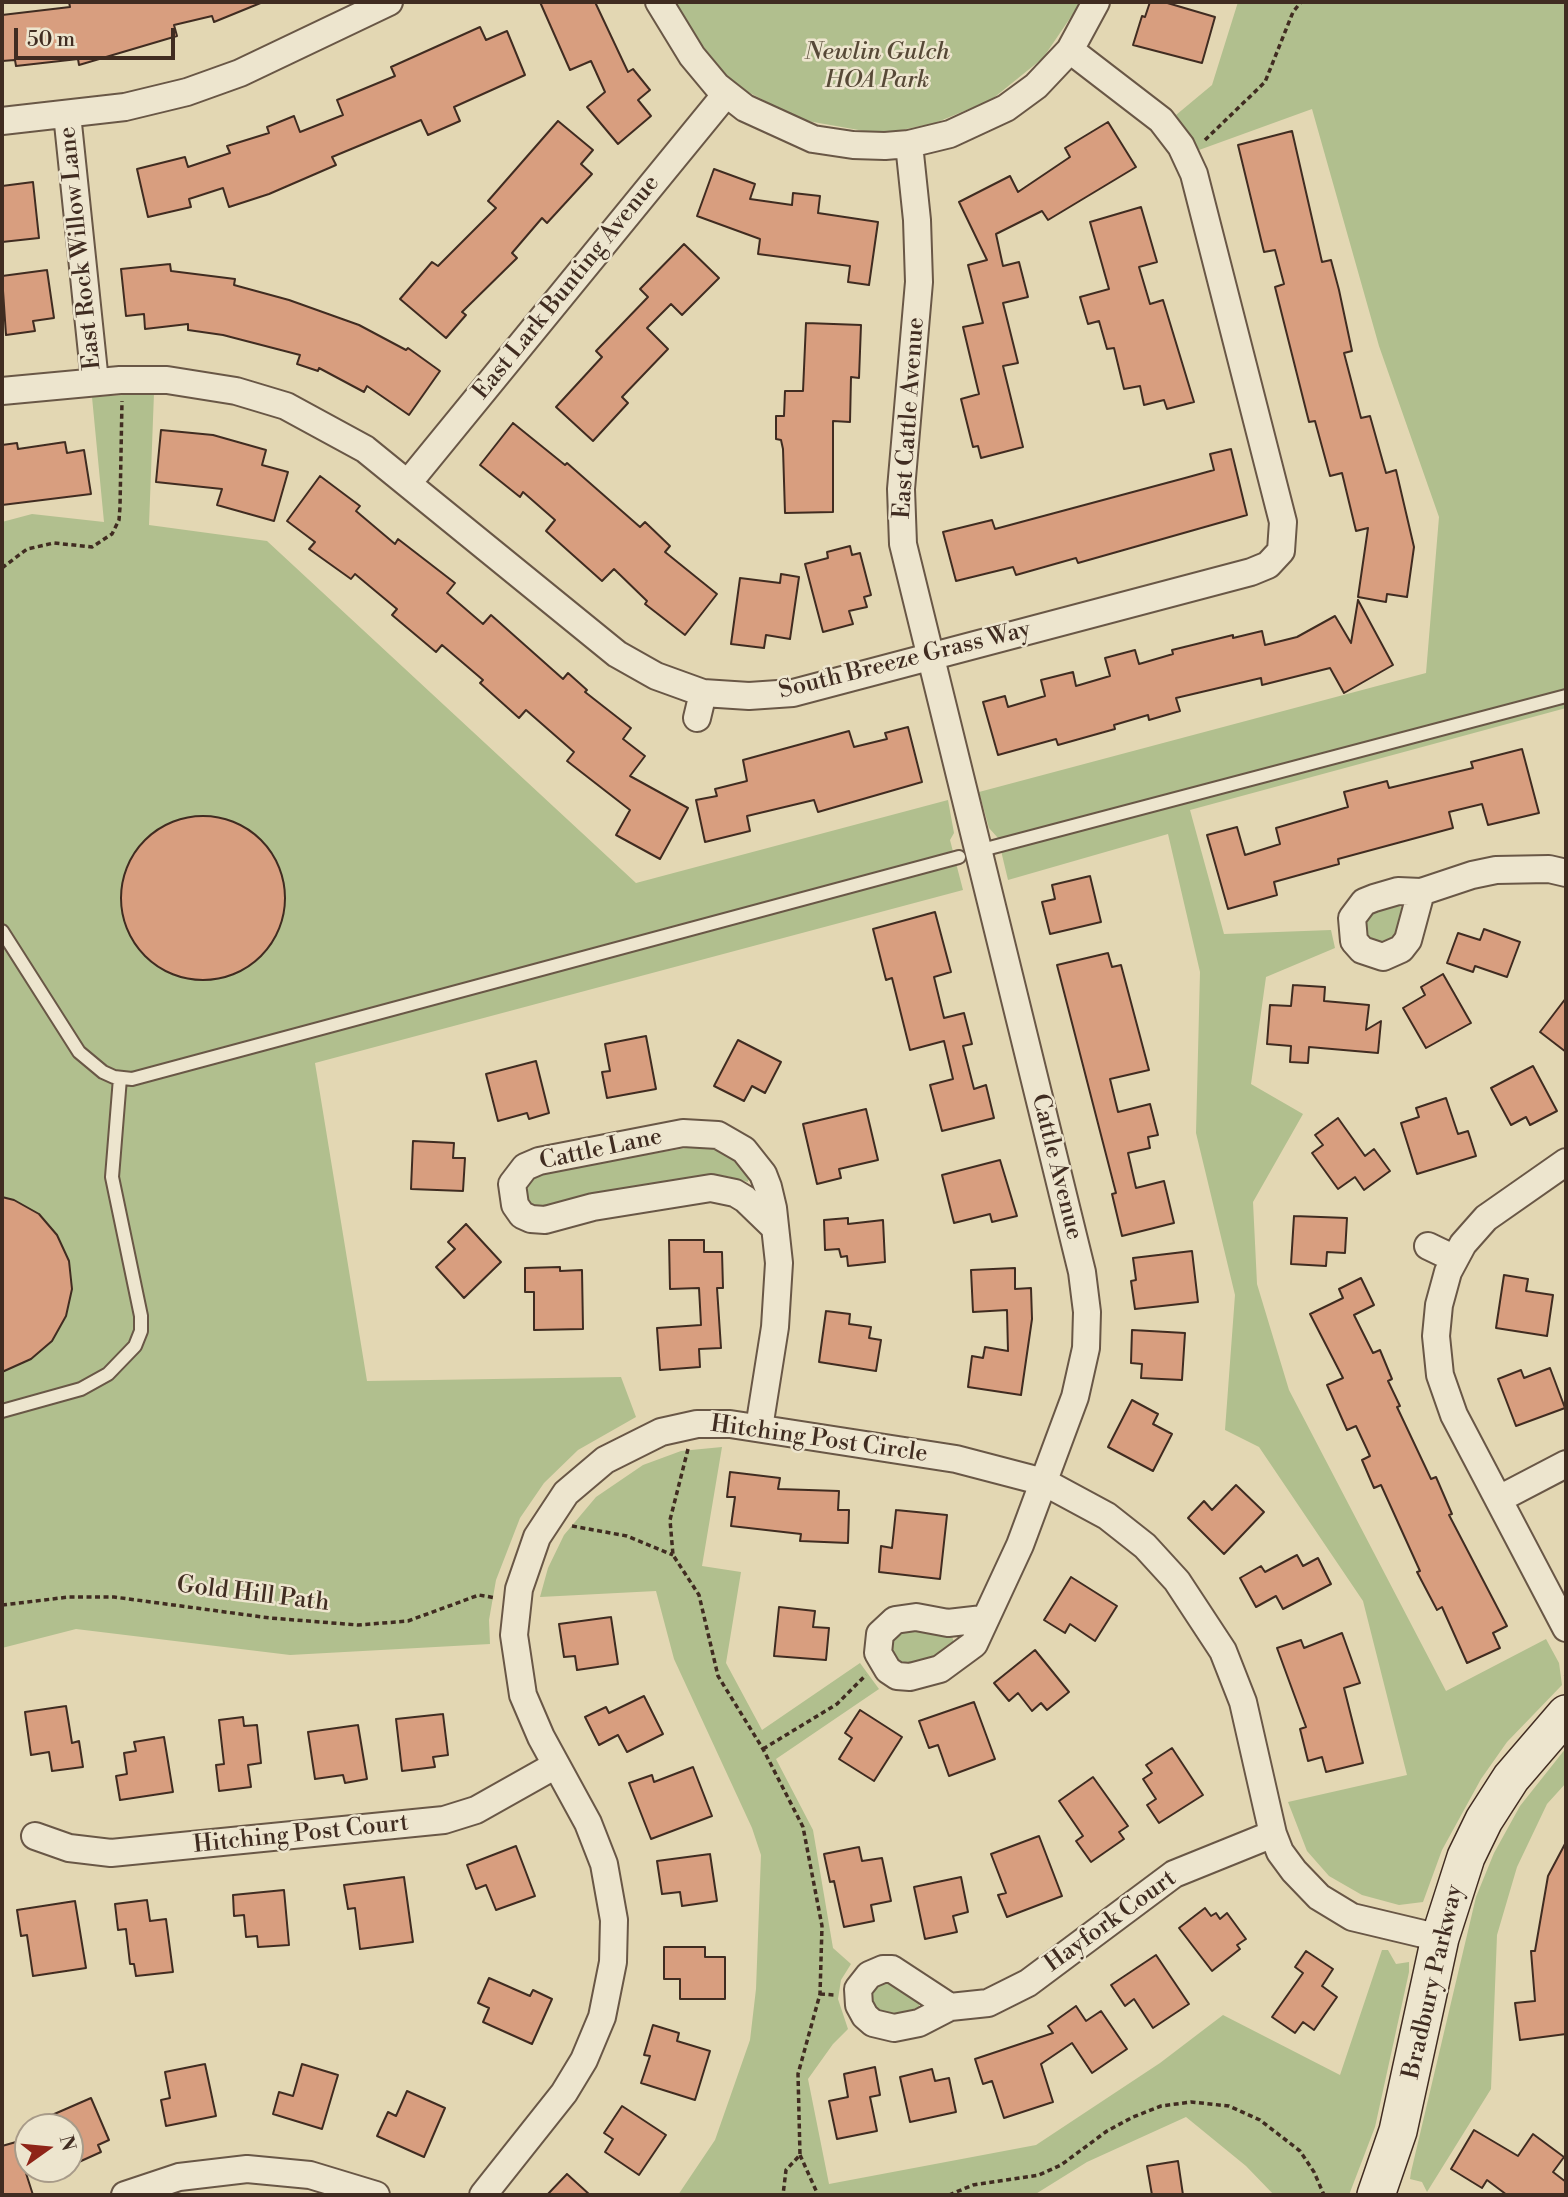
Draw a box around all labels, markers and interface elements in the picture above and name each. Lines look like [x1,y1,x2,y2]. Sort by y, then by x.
scale bar [18,14,178,58]
text: 50 m [27,27,75,53]
park label: Newlin Gulch HOA Park [804,39,950,95]
street label: East Rock Willow Lane [54,125,108,371]
street label: East Lark Bunting Avenue [468,170,666,406]
street label: East Cattle Avenue [889,316,931,520]
street label: South Breeze Grass Way [776,616,1034,706]
street label: Cattle Avenue [1024,1091,1088,1243]
street label: Cattle Lane [537,1123,665,1177]
street label: Hitching Post Circle [709,1411,929,1469]
street label: Gold Hill Path [175,1571,331,1619]
street label: Hitching Post Court [192,1809,410,1861]
street label: Hayfork Court [1040,1865,1182,1979]
street label: Bradbury Parkway [1398,1882,1470,2082]
north arrow [14,2113,84,2183]
text: N [54,2133,81,2153]

